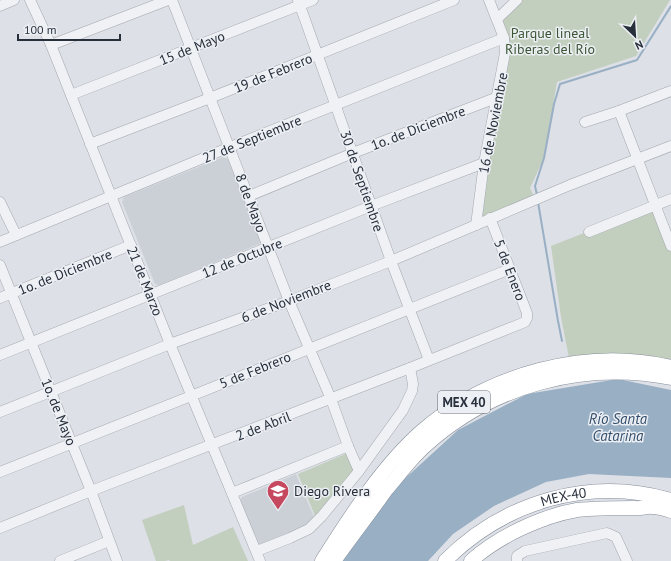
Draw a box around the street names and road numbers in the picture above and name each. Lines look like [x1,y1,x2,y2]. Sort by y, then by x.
street label: 15 de Mayo [157,27,227,69]
street label: 19 de Febrero [231,49,315,97]
street label: 16 de Noviembre [474,71,512,175]
street label: 1o. de Diciembre [368,102,468,154]
street label: 27 de Septiembre [200,111,304,167]
street label: 30 de Septiembre [336,128,388,234]
street label: 8 de Mayo [232,171,270,235]
street label: 12 de Octubre [199,234,285,282]
street label: 5 de Enero [490,237,530,303]
street label: 21 de Marzo [123,243,167,319]
street label: 1o. de Diciembre [15,245,115,299]
street label: 6 de Noviembre [238,276,334,326]
street label: 5 de Febrero [216,347,294,393]
street label: 1o. de Mayo [37,376,81,448]
road number: MEX 40 [438,391,490,413]
street label: 2 de Abril [233,407,293,445]
street label: MEX-40 [538,483,588,510]

